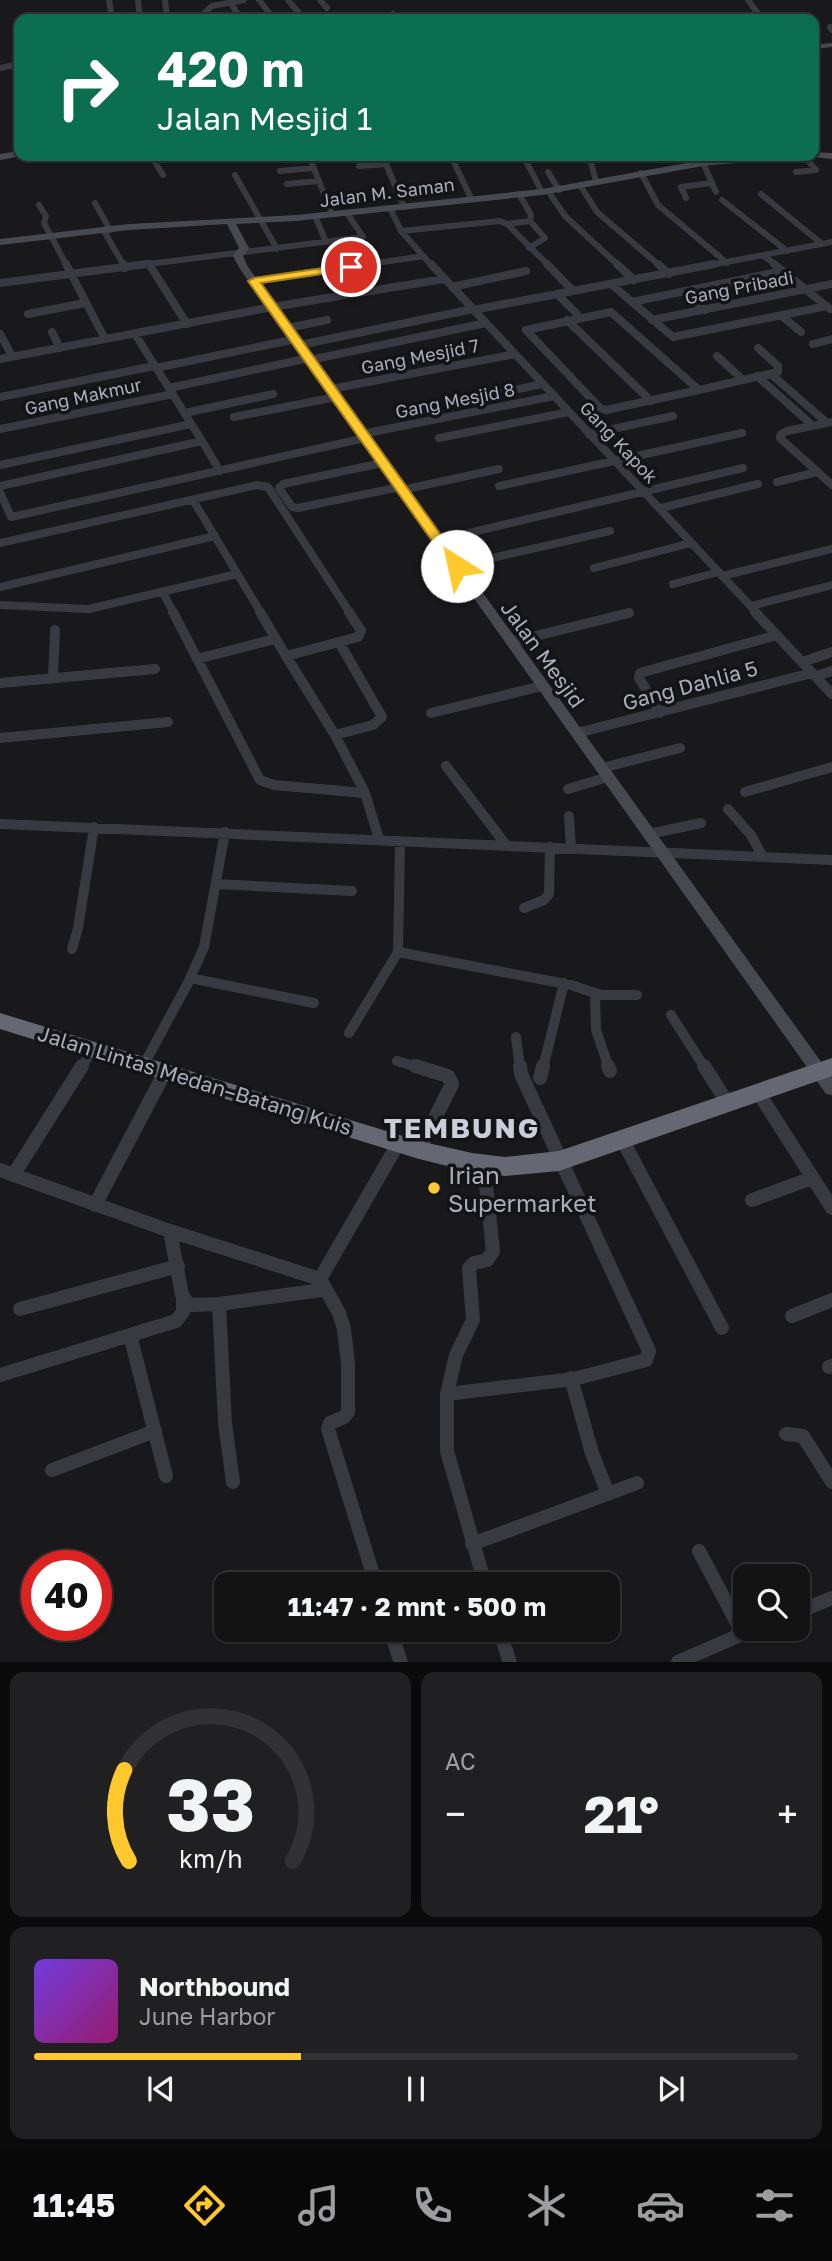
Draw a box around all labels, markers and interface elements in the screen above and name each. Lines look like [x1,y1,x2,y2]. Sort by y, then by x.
text: 420 m [157,39,305,98]
icon: right [42,42,133,133]
text: Jalan Mesjid 1 [157,99,372,137]
street label: Jalan M. Saman [318,173,456,211]
pin [321,237,381,297]
icon: arrive [332,248,370,286]
street label: Gang Pribadi [683,266,795,308]
street label: Gang Mesjid 7 [359,334,481,378]
street label: Gang Makmur [22,373,144,419]
street label: Gang Mesjid 8 [393,378,517,422]
street label: Gang Kapok [576,396,662,488]
position arrow [420,529,494,603]
street label: Jalan Mesjid [496,595,590,713]
street label: Gang Dahlia 5 [620,654,760,716]
street label: Jalan Lintas Medan–Batang Kuis [35,1020,355,1140]
district label: TEMBUNG [384,1111,540,1144]
place label: Irian Supermarket [448,1160,597,1217]
marker: Irian Supermarket [426,1180,442,1196]
speed limit sign: 40 [21,1550,112,1641]
map controls [733,1564,810,1641]
button: search [733,1564,810,1641]
text: 11:47 · 2 mnt · 500 m [288,1591,546,1622]
text: AC [445,1747,476,1775]
text: 33 [166,1760,255,1847]
text: 21° [584,1782,659,1844]
text: − [445,1791,466,1836]
text: + [777,1791,798,1836]
text: km/h [179,1842,242,1873]
text: Northbound [139,1971,290,2002]
text: June Harbor [139,2002,275,2030]
icon: previous [142,2070,180,2108]
icon: pause [397,2070,435,2108]
icon: next [652,2070,690,2108]
icon: directions [180,2181,229,2230]
icon: music [294,2181,343,2230]
icon: phone [408,2181,457,2230]
icon: climate [522,2181,571,2230]
icon: car [636,2181,685,2230]
icon: filters [750,2181,799,2230]
text: 11:45 [33,2186,115,2224]

